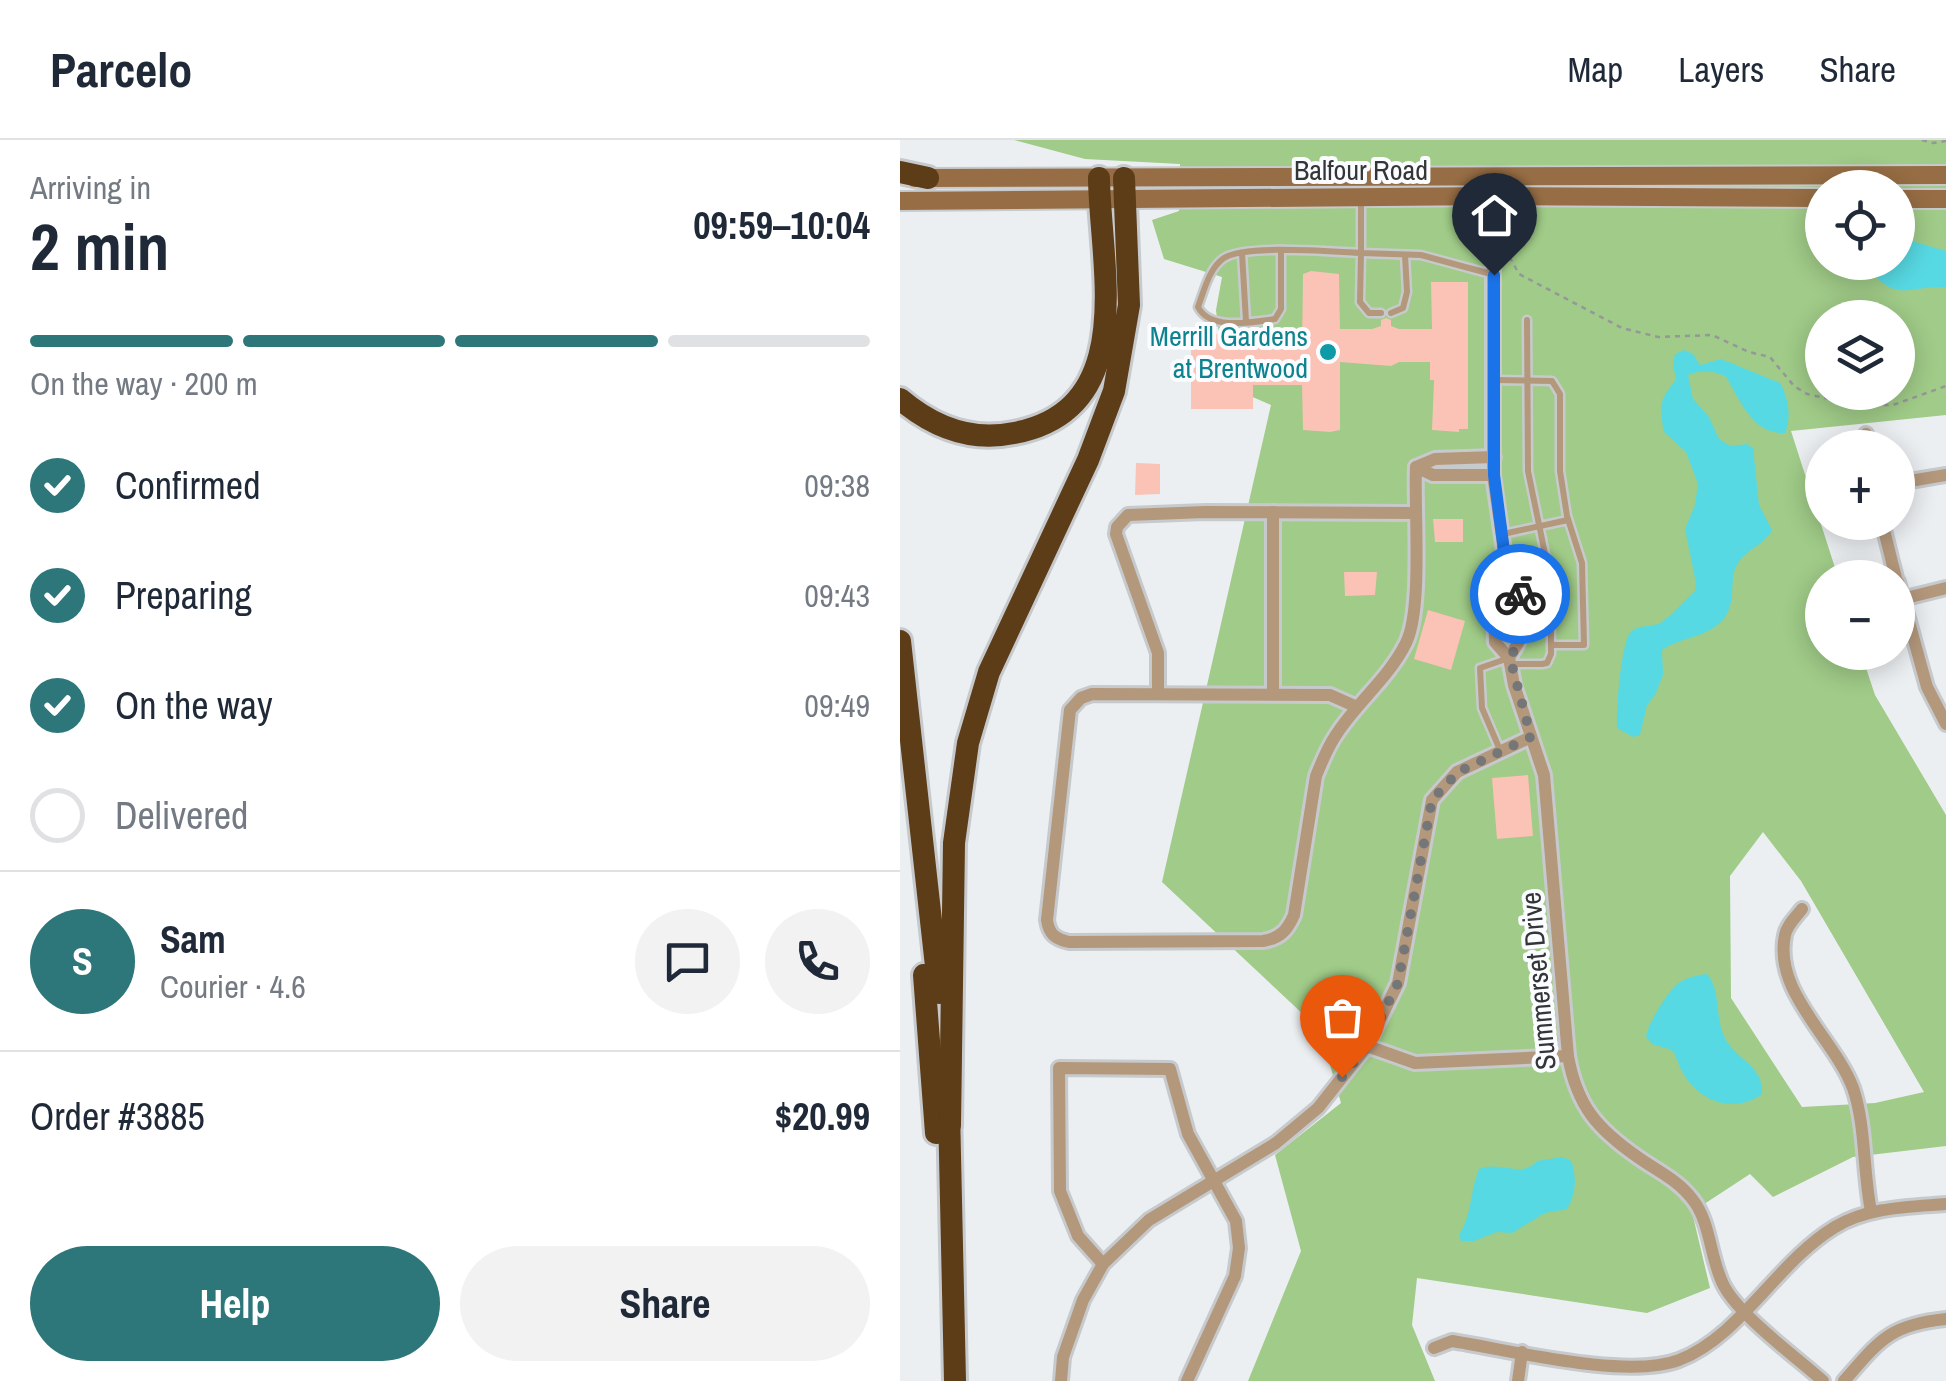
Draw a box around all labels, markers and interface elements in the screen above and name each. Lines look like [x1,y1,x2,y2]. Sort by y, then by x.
text: Parcelo [50,37,192,102]
text: Map [1567,46,1623,93]
text: Layers [1678,46,1764,93]
text: Share [1819,46,1896,93]
street label: Balfour Road [1294,151,1428,189]
text: Arriving in [30,166,151,209]
map controls [1805,170,1915,670]
button: locate [1805,170,1915,280]
pin [1452,173,1537,276]
icon: home [1467,188,1522,243]
text: 09:59–10:04 [693,200,870,251]
text: 2 min [30,203,169,290]
button: layers [1805,300,1915,410]
place label: Merrill Gardens at Brentwood [1150,317,1308,387]
marker: Merrill Gardens at Brentwood [1317,341,1339,363]
text: On the way · 200 m [30,362,258,405]
button: + [1805,430,1915,540]
icon: check [30,458,85,513]
text: Confirmed [115,460,260,511]
text: 09:38 [804,464,870,507]
courier [1470,544,1570,644]
button: − [1805,560,1915,670]
icon: bike [1493,567,1548,622]
icon: check [30,568,85,623]
text: Preparing [115,570,252,621]
text: 09:43 [804,574,870,617]
icon: check [30,678,85,733]
text: On the way [115,680,273,731]
text: 09:49 [804,684,870,727]
text: Delivered [115,790,248,841]
street label: Summerset Drive [1511,890,1565,1072]
button: chat [635,909,740,1014]
button: phone [765,909,870,1014]
text: Sam [160,914,226,965]
text: S [72,936,93,987]
text: Courier · 4.6 [160,965,306,1008]
pin [1300,975,1385,1078]
icon: bag [1315,990,1370,1045]
text: Order #3885 [30,1091,205,1142]
text: $20.99 [775,1091,870,1142]
button: Help [30,1246,440,1361]
button: Share [460,1246,870,1361]

